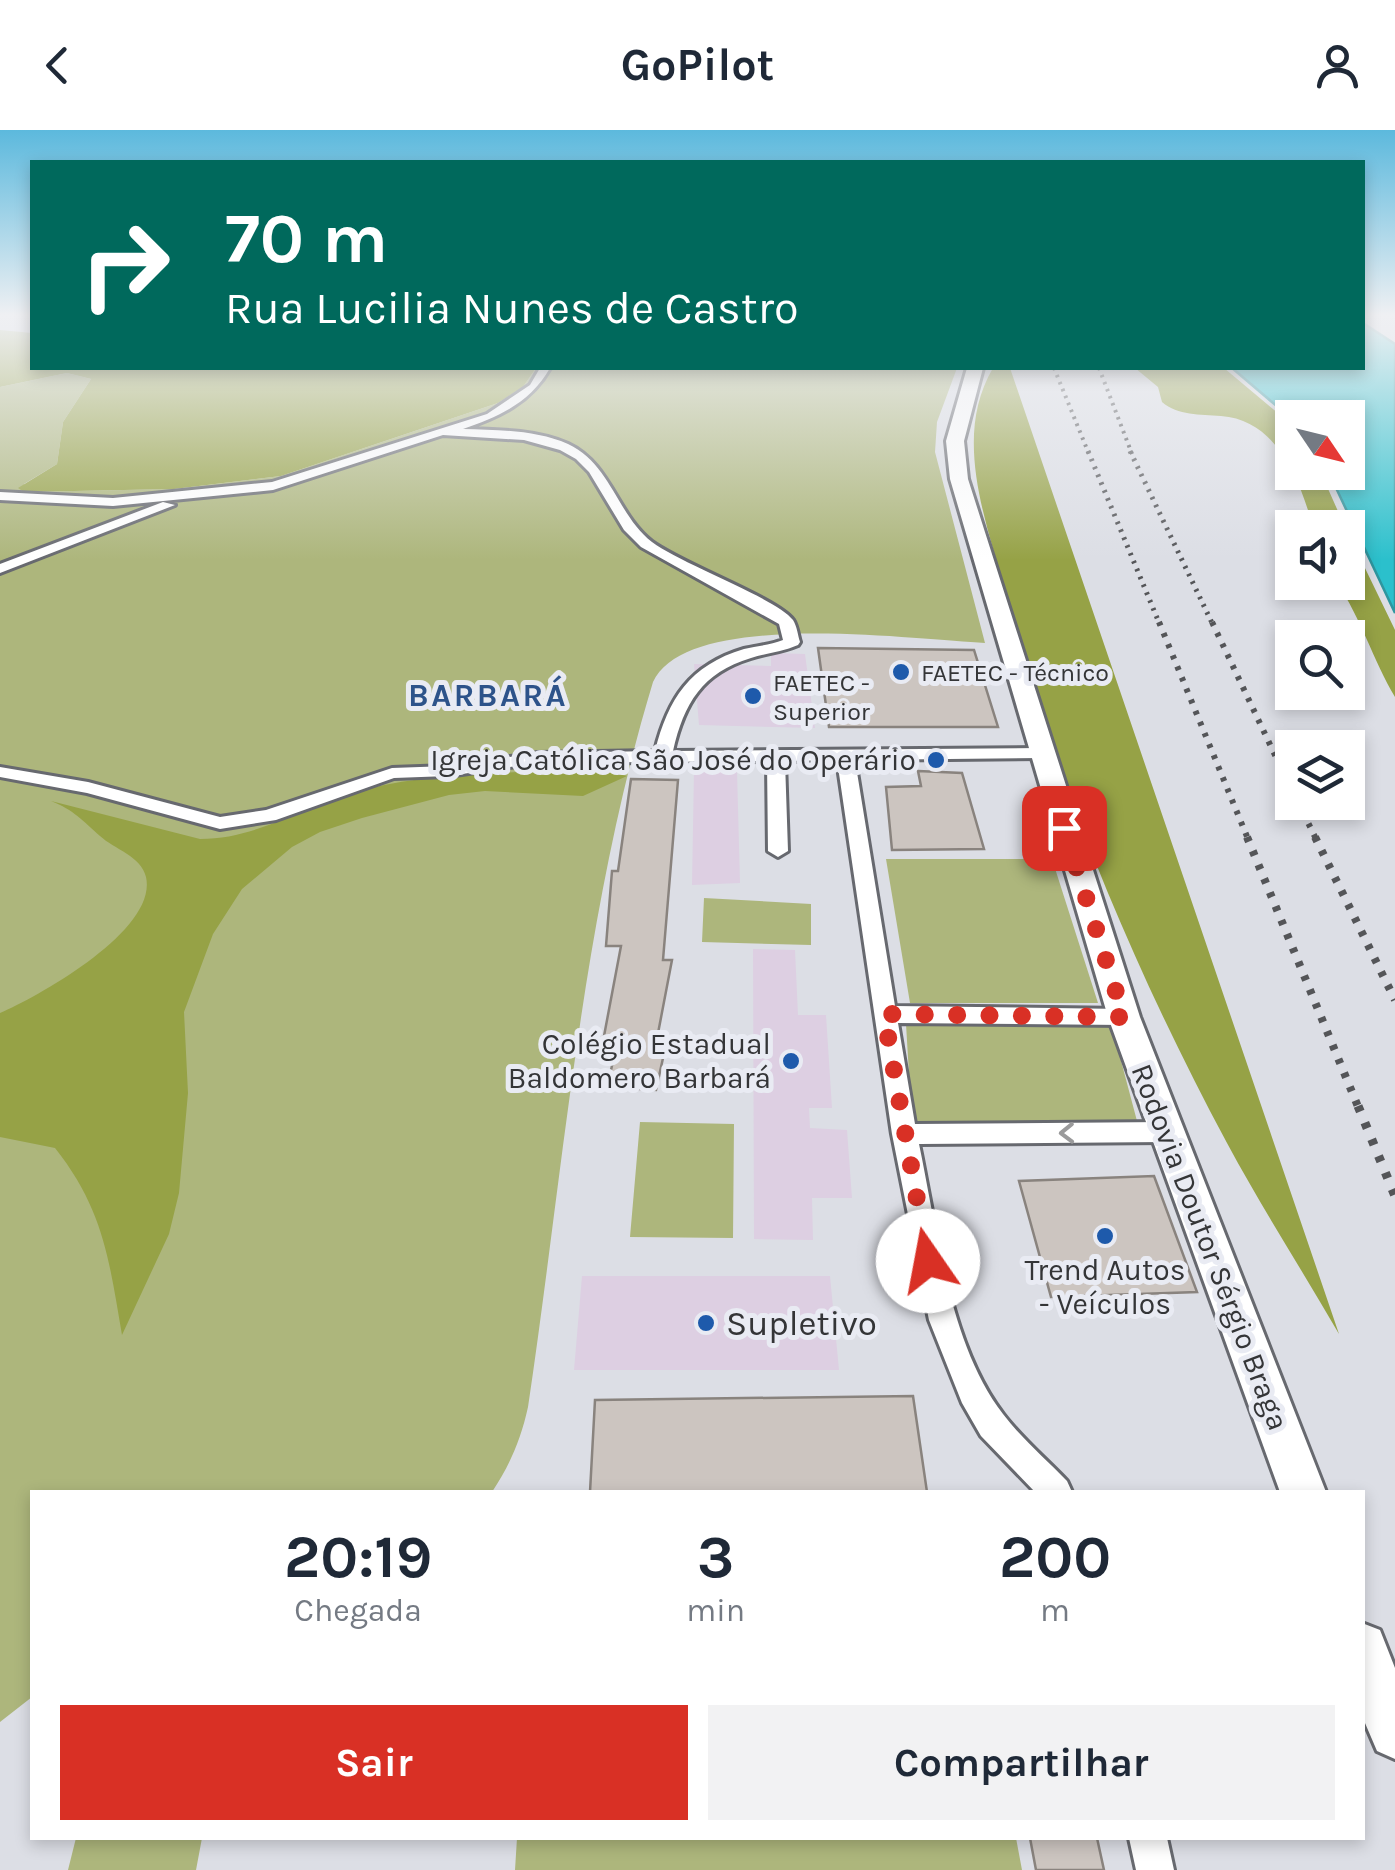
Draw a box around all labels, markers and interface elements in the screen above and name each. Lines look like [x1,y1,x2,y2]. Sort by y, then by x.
icon: back [30,38,85,93]
icon: person [1310,38,1365,93]
text: GoPilot [621,39,774,91]
text: 70 m [225,198,388,280]
icon: right [60,200,190,330]
text: Rua Lucilia Nunes de Castro [225,282,799,334]
north arrow [1275,400,1365,490]
map controls [1275,400,1365,820]
button: sound [1275,510,1365,600]
button: search [1275,620,1365,710]
place label: FAETEC - Técnico [921,658,1109,687]
marker: FAETEC - Técnico [890,661,912,683]
place label: FAETEC - Superior [773,668,871,726]
district label: BARBARÁ [408,675,568,714]
marker: FAETEC - Superior [742,685,764,707]
button: layers [1275,730,1365,820]
place label: Igreja Católica São José do Operário [430,742,916,778]
marker: Igreja Católica São José do Operário [925,749,947,771]
pin [1022,786,1107,871]
icon: arrive [1037,801,1092,856]
place label: Colégio Estadual Baldomero Barbará [508,1026,771,1096]
marker: Colégio Estadual Baldomero Barbará [780,1050,802,1072]
street label: Rodovia Doutor Sérgio Braga [1123,1059,1297,1435]
one-way arrow [1059,1122,1074,1144]
position arrow [876,1209,980,1313]
marker: Trend Autos - Veículos [1094,1225,1116,1247]
place label: Trend Autos - Veículos [1025,1252,1185,1322]
place label: Supletivo [726,1303,877,1344]
marker: Supletivo [695,1312,717,1334]
text: 20:19 [284,1522,432,1592]
text: 3 [697,1522,734,1592]
text: 200 [999,1522,1111,1592]
text: Chegada [294,1592,422,1629]
text: min [686,1592,745,1629]
text: m [1040,1592,1070,1629]
button: Sair [60,1705,688,1820]
button: Compartilhar [708,1705,1335,1820]

